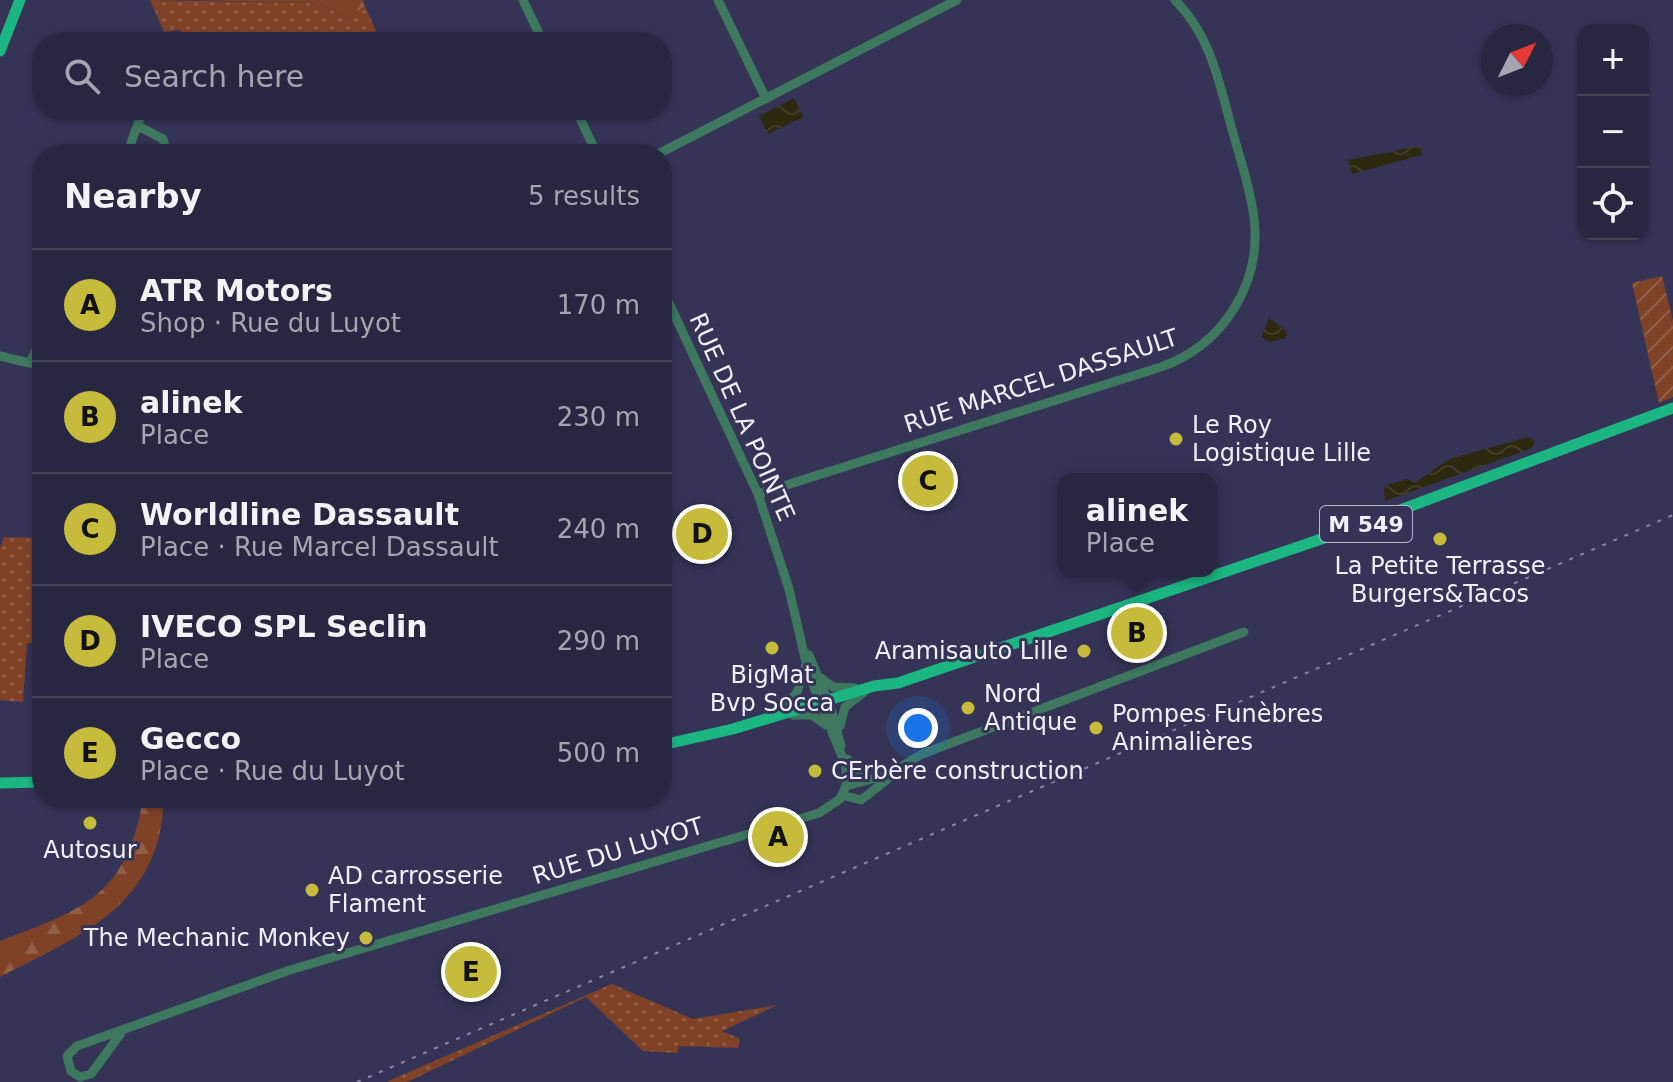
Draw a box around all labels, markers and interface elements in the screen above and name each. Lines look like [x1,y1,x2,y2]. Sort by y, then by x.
north arrow [1481,24,1553,96]
map controls [1577,24,1649,240]
button: + [1577,24,1649,96]
search box [32,32,672,120]
icon: search [60,54,104,98]
text: Search here [124,59,304,94]
button: − [1577,96,1649,168]
button: locate [1577,168,1649,240]
text: Nearby [64,176,202,216]
text: 5 results [528,181,640,211]
text: ATR Motors [140,273,333,308]
text: A [80,290,100,320]
text: 170 m [557,290,640,320]
text: Shop · Rue du Luyot [140,308,401,338]
street label: RUE DE LA POINTE [684,309,800,525]
street label: RUE MARCEL DASSAULT [900,323,1182,439]
text: alinek [140,385,242,420]
text: B [80,402,100,432]
text: 230 m [557,402,640,432]
place label: Le Roy Logistique Lille [1192,411,1371,467]
text: Place [140,420,209,450]
marker: Le Roy Logistique Lille [1167,430,1185,448]
pin: C [902,451,954,511]
popup [1057,473,1217,577]
text: alinek [1086,493,1188,528]
text: Worldline Dassault [140,497,459,532]
pin: D [676,504,728,564]
road number: M 549 [1320,506,1412,542]
text: C [80,514,100,544]
text: 240 m [557,514,640,544]
text: Place [1086,528,1155,558]
marker: La Petite Terrasse Burgers&Tacos [1431,530,1449,548]
text: Place · Rue Marcel Dassault [140,532,499,562]
place label: La Petite Terrasse Burgers&Tacos [1334,552,1546,608]
pin: B [1111,603,1163,663]
text: IVECO SPL Seclin [140,609,428,644]
text: D [79,626,101,656]
text: 290 m [557,626,640,656]
place label: Aramisauto Lille [875,637,1068,665]
marker: BigMat Bvp Socca [763,639,781,657]
marker: Aramisauto Lille [1075,642,1093,660]
text: Place [140,644,209,674]
place label: BigMat Bvp Socca [710,661,834,717]
place label: Nord Antique [984,680,1077,736]
marker: Nord Antique [959,699,977,717]
place label: Pompes Funèbres Animalières [1112,700,1323,756]
your location [898,708,938,748]
marker: Pompes Funèbres Animalières [1087,719,1105,737]
text: Gecco [140,721,241,756]
text: E [81,738,99,768]
text: 500 m [557,738,640,768]
text: Place · Rue du Luyot [140,756,405,786]
place label: CErbère construction [831,757,1084,785]
marker: CErbère construction [806,762,824,780]
pin: A [752,807,804,867]
street label: RUE DU LUYOT [529,812,707,890]
marker: Autosur [81,814,99,832]
place label: Autosur [43,836,137,864]
place label: AD carrosserie Flament [328,862,503,918]
marker: AD carrosserie Flament [303,881,321,899]
place label: The Mechanic Monkey [83,924,350,952]
marker: The Mechanic Monkey [357,929,375,947]
pin: E [445,942,497,1002]

